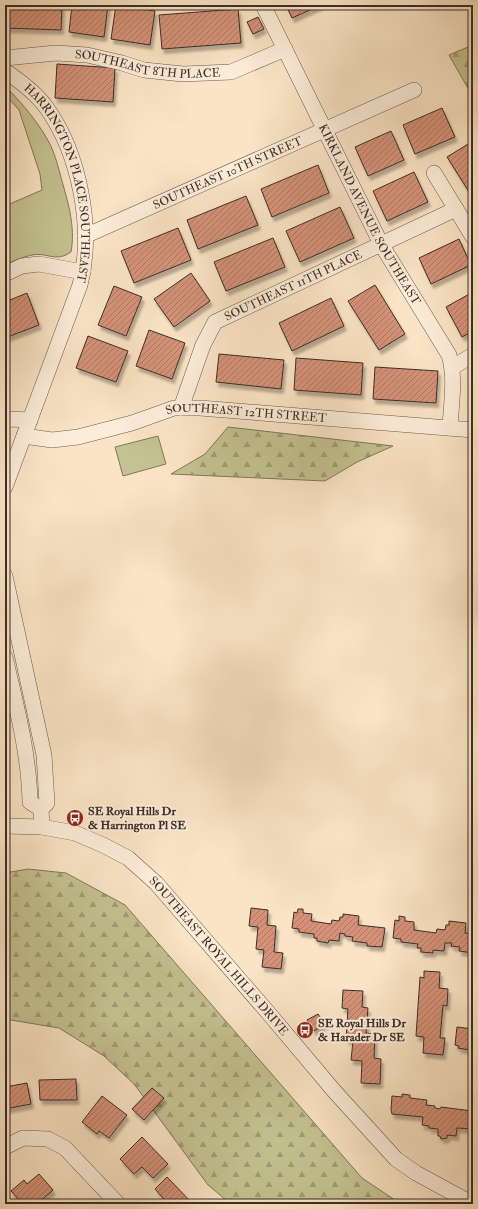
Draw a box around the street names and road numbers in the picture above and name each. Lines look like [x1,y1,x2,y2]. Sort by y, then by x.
street label: SOUTHEAST 8TH PLACE [74,47,221,82]
street label: HARRINGTON PLACE SOUTHEAST [21,81,92,284]
street label: KIRKLAND AVENUE SOUTHEAST [315,122,424,308]
street label: SOUTHEAST 10TH STREET [151,133,305,213]
street label: SOUTHEAST 11TH PLACE [222,247,365,325]
street label: SOUTHEAST 12TH STREET [163,401,327,426]
street label: SOUTHEAST ROYAL HILLS DRIVE [146,873,292,1039]

